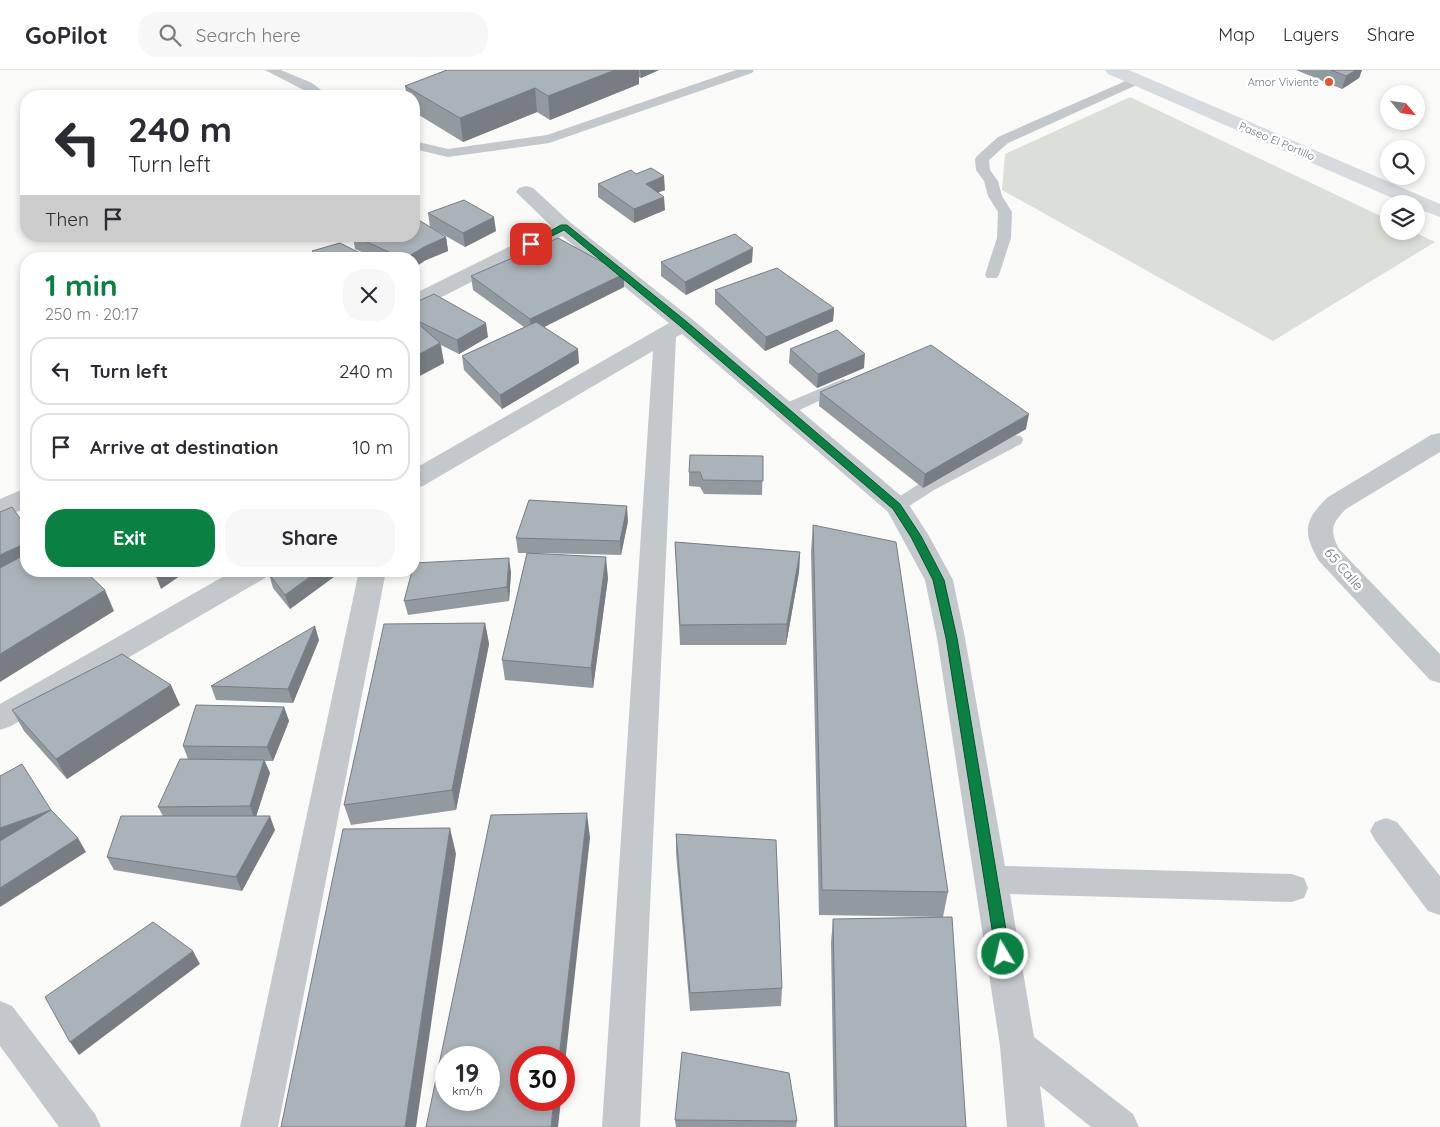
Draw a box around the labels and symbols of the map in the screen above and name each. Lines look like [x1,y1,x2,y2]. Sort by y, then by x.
place label: Amor Viviente [1248,75,1319,89]
marker: Amor Viviente [1323,76,1335,88]
north arrow [1380,85,1425,130]
street label: Paseo El Portillo [1237,119,1317,163]
pin [510,223,552,265]
street label: 65 Calle [1321,544,1368,594]
position arrow [976,927,1028,979]
speed limit sign: 30 [510,1046,575,1111]

